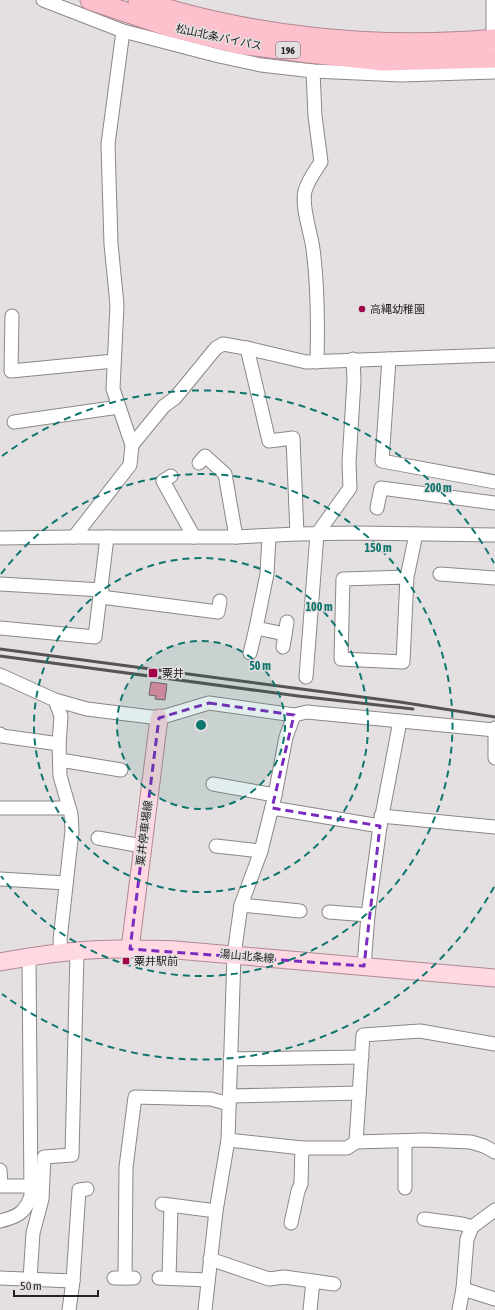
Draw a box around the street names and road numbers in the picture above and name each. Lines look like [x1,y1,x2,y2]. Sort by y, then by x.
street label: 松山北条バイパス [175,22,263,52]
road number: 196 [276,42,300,58]
street label: 粟井停車場線 [134,800,154,866]
street label: 湯山北条線 [219,948,275,964]

